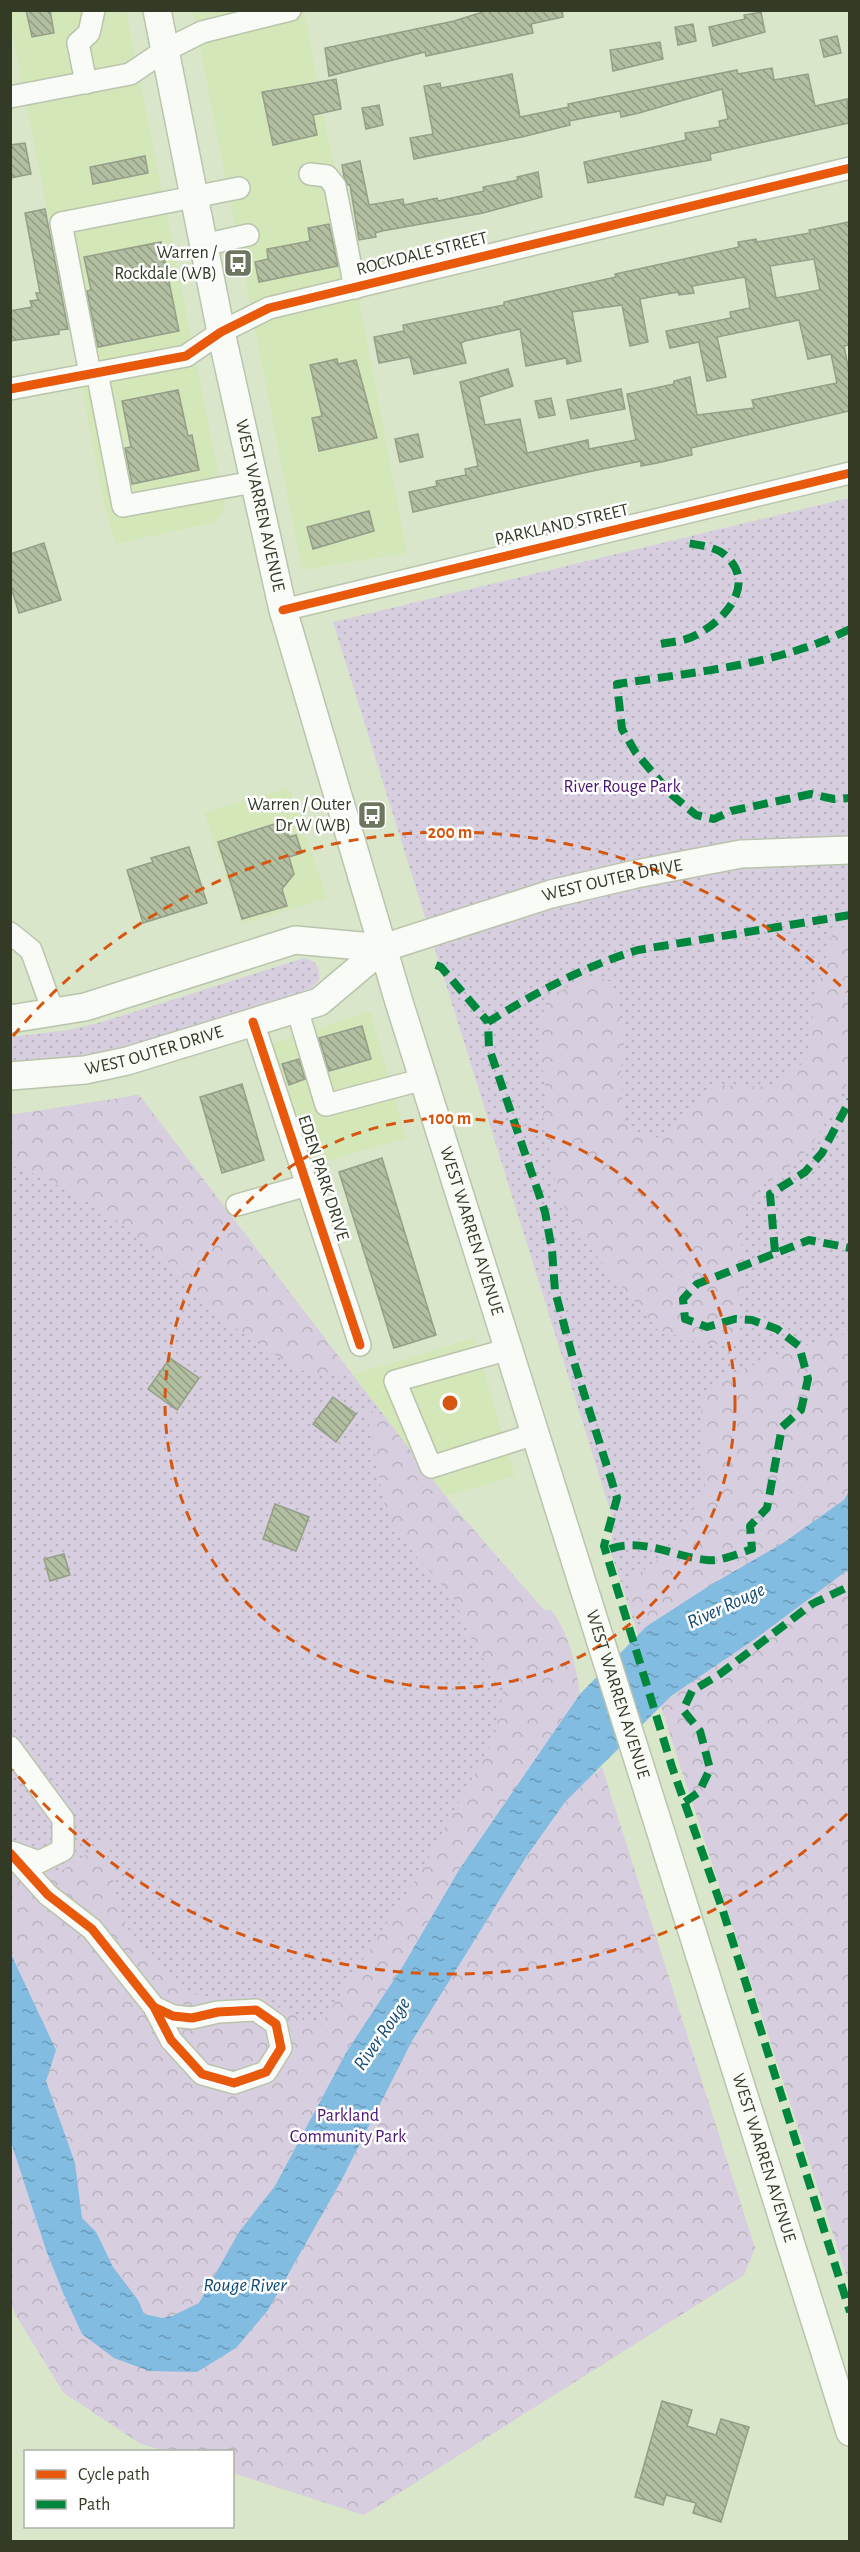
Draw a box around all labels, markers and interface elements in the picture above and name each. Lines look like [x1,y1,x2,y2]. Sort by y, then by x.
street label: ROCKDALE STREET [355,229,490,279]
place label: Warren / Rockdale (WB) [114,244,218,283]
bus stop icon: Warren / Rockdale (WB) [222,247,254,279]
street label: WEST WARREN AVENUE [232,418,288,594]
street label: PARKLAND STREET [493,501,631,549]
park label: River Rouge Park [563,778,681,796]
place label: Warren / Outer Dr W (WB) [247,796,351,835]
bus stop icon: Warren / Outer Dr W (WB) [356,799,388,831]
text: 200 m [428,824,472,842]
street label: WEST OUTER DRIVE [540,856,684,905]
street label: WEST OUTER DRIVE [83,1023,226,1079]
text: 100 m [429,1110,471,1128]
street label: EDEN PARK DRIVE [294,1113,352,1243]
street label: WEST WARREN AVENUE [436,1144,506,1318]
centre of rings [440,1393,460,1413]
water label: River Rouge [684,1579,769,1633]
street label: WEST WARREN AVENUE [582,1608,653,1781]
water label: River Rouge [350,1994,414,2074]
street label: WEST WARREN AVENUE [729,2071,799,2245]
park label: Parkland Community Park [290,2107,407,2146]
water label: Rouge River [203,2275,287,2295]
legend [24,2450,234,2528]
text: Cycle path [78,2466,150,2484]
text: Path [78,2496,110,2514]

